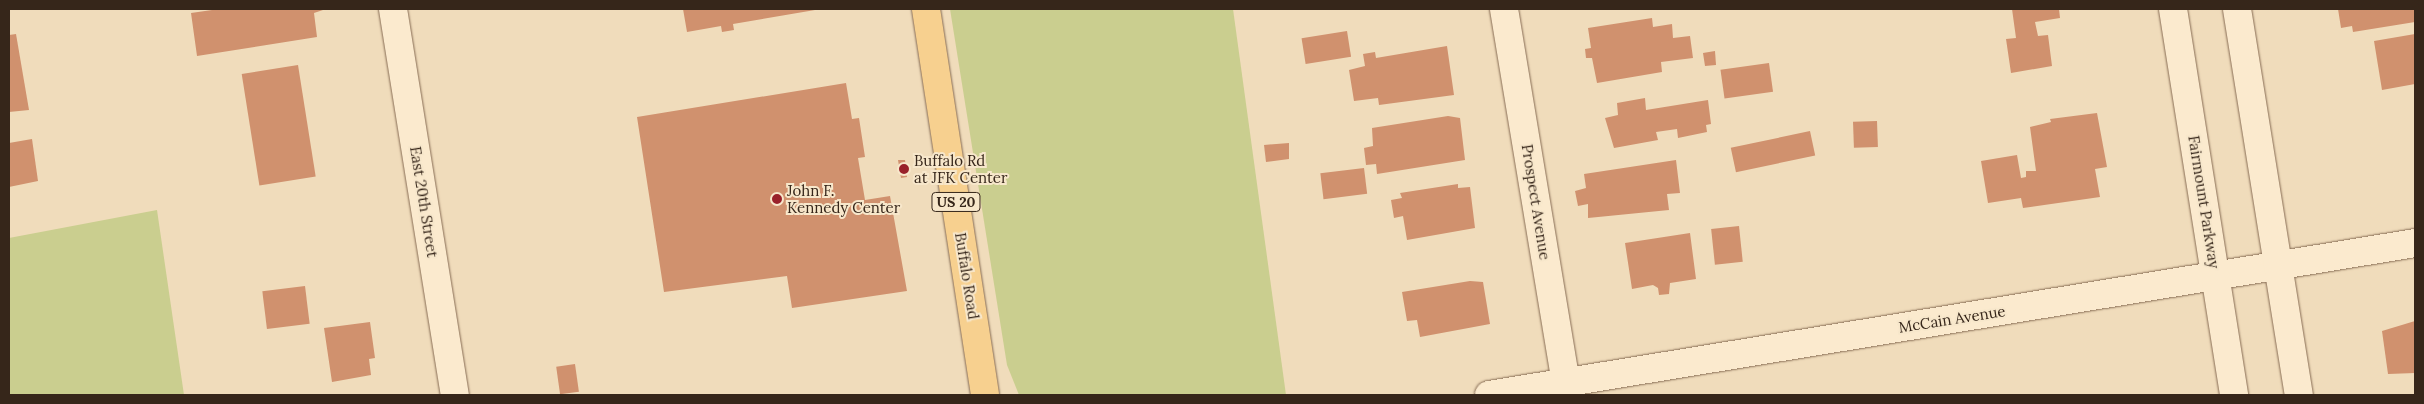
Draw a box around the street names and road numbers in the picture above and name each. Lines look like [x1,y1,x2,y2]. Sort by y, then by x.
street label: Fairmount Parkway [2185,134,2223,270]
street label: Prospect Avenue [1518,143,1554,261]
street label: East 20th Street [406,145,442,259]
road number: US 20 [931,190,981,213]
street label: Buffalo Road [951,231,983,321]
street label: McCain Avenue [1897,302,2007,336]

